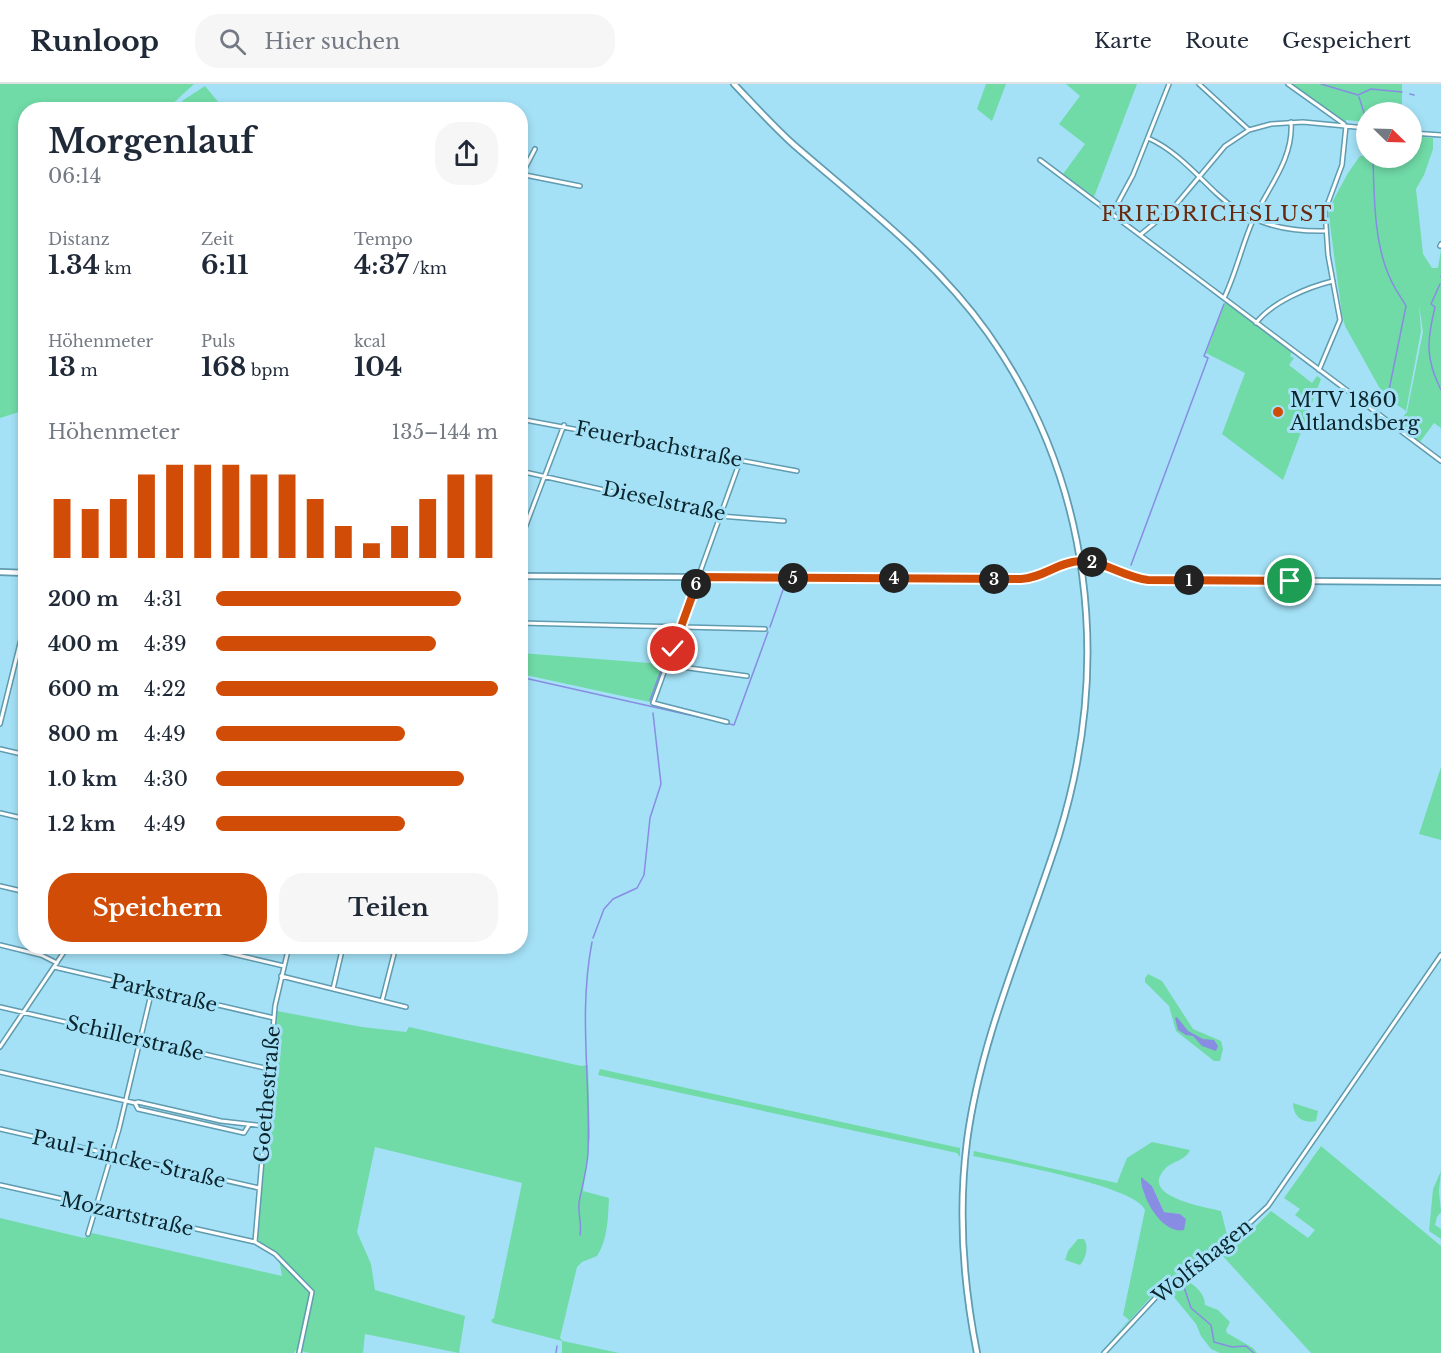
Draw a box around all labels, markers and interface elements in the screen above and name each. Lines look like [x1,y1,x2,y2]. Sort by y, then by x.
search box [195,14,615,68]
text: Runloop [30,24,159,59]
icon: search [216,25,249,58]
text: Hier suchen [264,28,400,55]
text: Karte [1094,28,1152,54]
text: Route [1185,28,1249,54]
text: Gespeichert [1282,28,1411,54]
north arrow [1356,102,1422,168]
map controls [1356,102,1422,168]
text: Morgenlauf [48,121,255,162]
button: share [435,122,498,185]
text: 06:14 [48,164,101,188]
district label: FRIEDRICHSLUST [1101,201,1333,227]
text: Distanz [48,229,110,249]
text: Zeit [201,229,234,249]
text: Tempo [354,229,413,249]
text: 1.34 [48,249,100,281]
text: 6:11 [201,249,249,281]
text: 4:37 [354,249,409,281]
text: km [100,258,132,278]
text: /km [409,258,447,278]
text: Höhenmeter [48,331,153,351]
text: Puls [201,331,235,351]
text: kcal [354,331,386,351]
text: 13 [48,351,76,383]
text: 168 [201,351,246,383]
text: 104 [354,351,402,383]
text: m [76,360,98,380]
text: bpm [246,360,289,380]
place label: MTV 1860 Altlandsberg [1289,388,1421,435]
marker: MTV 1860 Altlandsberg [1271,405,1285,419]
street label: Feuerbachstraße [574,416,744,472]
text: Höhenmeter [48,420,180,444]
text: 135–144 m [391,420,498,444]
street label: Dieselstraße [600,476,728,526]
pin: 2 [1077,547,1107,577]
text: 2 [1087,552,1097,572]
pin [1264,555,1315,606]
pin: 5 [778,563,808,593]
pin: 4 [879,563,909,593]
pin: 3 [979,564,1009,594]
icon: arrive [1273,564,1306,597]
pin: 1 [1174,565,1204,595]
text: 5 [788,568,798,588]
text: 4 [889,568,899,588]
pin: 6 [681,569,711,599]
text: 3 [989,569,999,589]
text: 1 [1186,570,1192,590]
text: 6 [691,574,701,594]
text: 200 m [48,587,119,611]
text: 4:31 [144,587,183,611]
pin [647,623,698,674]
text: 400 m [48,632,119,656]
text: 4:39 [144,632,187,656]
icon: check [656,632,689,665]
text: 600 m [48,677,119,701]
text: 4:22 [144,677,186,701]
text: 800 m [48,722,118,746]
text: 4:49 [144,722,186,746]
text: 1.0 km [48,767,117,791]
text: 4:30 [144,767,188,791]
text: 1.2 km [48,812,116,836]
text: 4:49 [144,812,186,836]
button: Speichern [48,873,267,942]
button: Teilen [279,873,498,942]
street label: Parkstraße [108,969,220,1017]
street label: Schillerstraße [64,1010,206,1066]
street label: Goethestraße [249,1025,285,1163]
street label: Paul-Lincke-Straße [30,1125,228,1193]
street label: Mozartstraße [58,1187,196,1241]
street label: Wolfshagen [1147,1214,1257,1309]

